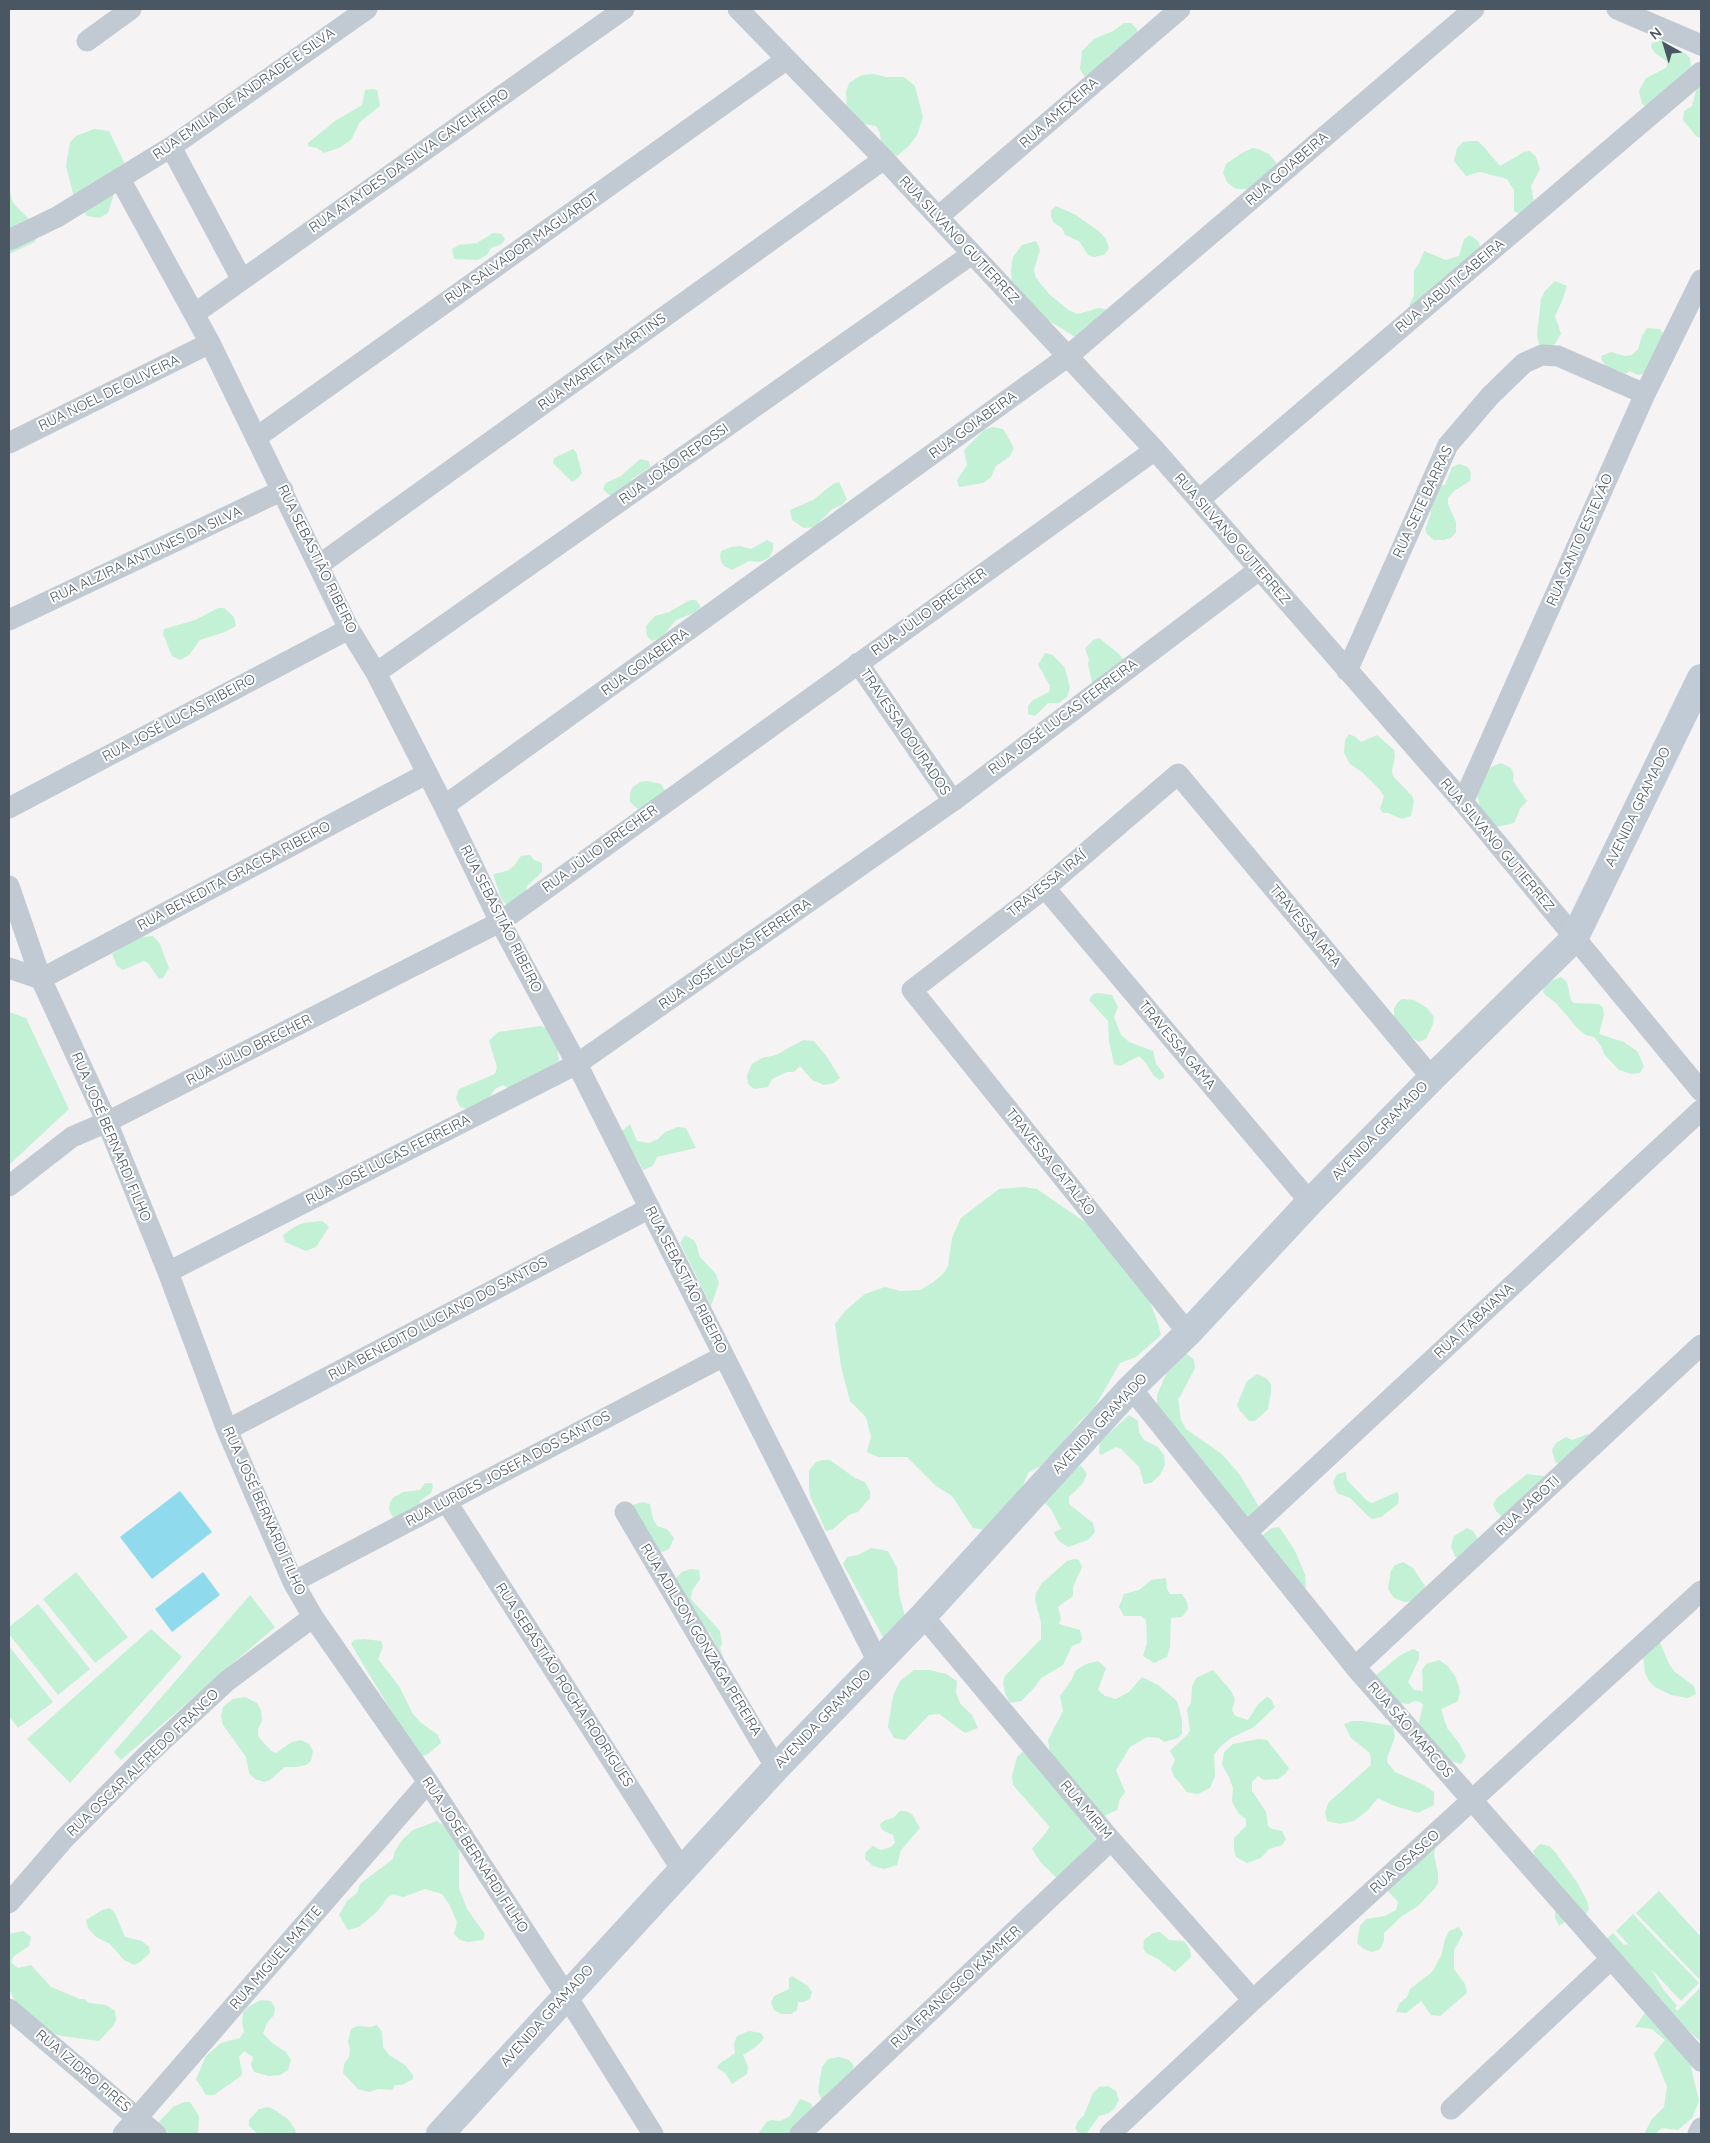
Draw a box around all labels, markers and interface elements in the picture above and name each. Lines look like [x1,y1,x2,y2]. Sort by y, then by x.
north arrow [1640,20,1690,70]
text: N [1646,23,1665,44]
street label: RUA EMILIA DE ANDRADE E SILVA [150,25,338,163]
street label: RUA AMEXEIRA [1016,74,1102,152]
street label: RUA ATAYDES DA SILVA CAVELHEIRO [306,85,512,237]
street label: RUA GOIABEIRA [1242,129,1332,209]
street label: RUA SILVANO GUTIERREZ [896,173,1022,307]
street label: RUA SALVADOR MAGUARDT [442,188,602,308]
street label: RUA JABUTICABEIRA [1392,235,1508,337]
street label: RUA MARIETA MARTINS [535,310,669,414]
street label: RUA NOEL DE OLIVEIRA [36,352,182,434]
street label: RUA GOIABEIRA [926,388,1020,462]
street label: RUA JOÃO REPOSSI [616,420,732,508]
street label: RUA SETE BARRAS [1390,443,1456,561]
street label: RUA SILVANO GUTIERREZ [1171,470,1293,608]
street label: RUA SANTO ESTEVÃO [1543,471,1617,609]
street label: RUA SEBASTIÃO RIBEIRO [274,482,360,636]
street label: RUA ALZIRA ANTUNES DA SILVA [47,503,245,607]
street label: RUA JÚLIO BRECHER [868,564,990,660]
street label: RUA GOIABEIRA [598,625,692,699]
street label: RUA JOSÉ LUCAS FERREIRA [985,656,1141,778]
street label: TRAVESSA DOURADOS [856,665,954,799]
street label: RUA JOSÉ LUCAS RIBEIRO [100,670,258,766]
street label: AVENIDA GRAMADO [1602,744,1674,870]
street label: RUA SILVANO GUTIERREZ [1437,775,1557,915]
street label: RUA JÚLIO BRECHER [539,801,661,897]
street label: RUA BENEDITA GRACISA RIBEIRO [135,818,333,934]
street label: RUA SEBASTIÃO RIBEIRO [457,843,545,995]
street label: TRAVESSA IRAÍ [1004,847,1090,921]
street label: TRAVESSA IARA [1266,881,1344,971]
street label: RUA JOSÉ LUCAS FERREIRA [656,895,814,1013]
street label: TRAVESSA GAMA [1135,997,1219,1093]
street label: RUA JÚLIO BRECHER [183,1011,315,1089]
street label: RUA JOSÉ BERNARDI FILHO [68,1050,154,1224]
street label: AVENIDA GRAMADO [1328,1078,1432,1184]
street label: TRAVESSA CATALÃO [1002,1105,1098,1219]
street label: RUA JOSÉ LUCAS FERREIRA [303,1111,473,1209]
street label: RUA SEBASTIÃO RIBEIRO [642,1204,730,1356]
street label: RUA BENEDITO LUCIANO DO SANTOS [326,1254,550,1384]
street label: RUA ITABAIANA [1431,1280,1517,1362]
street label: AVENIDA GRAMADO [1049,1370,1151,1478]
street label: RUA LURDES JOSEFA DOS SANTOS [403,1408,613,1530]
street label: RUA JOSÉ BERNARDI FILHO [219,1424,309,1598]
street label: RUA JABOTI [1493,1472,1563,1540]
street label: RUA ADILSON GONZAGA PEREIRA [637,1541,765,1739]
street label: RUA SEBASTIÃO ROCHA RODRIGUES [492,1580,636,1790]
street label: AVENIDA GRAMADO [771,1666,875,1772]
street label: RUA SÃO MARCOS [1364,1679,1456,1781]
street label: RUA OSCAR ALFREDO FRANCO [63,1686,223,1840]
street label: RUA JOSÉ BERNARDI FILHO [418,1774,532,1936]
street label: RUA MIRIM [1057,1777,1115,1843]
street label: RUA OSASCO [1367,1827,1443,1897]
street label: RUA MIGUEL MATTE [227,1903,325,2013]
street label: RUA FRANCISCO KAMMER [887,1922,1025,2052]
street label: AVENIDA GRAMADO [497,1962,597,2070]
street label: RUA IZIDRO PIRES [32,2026,134,2116]

